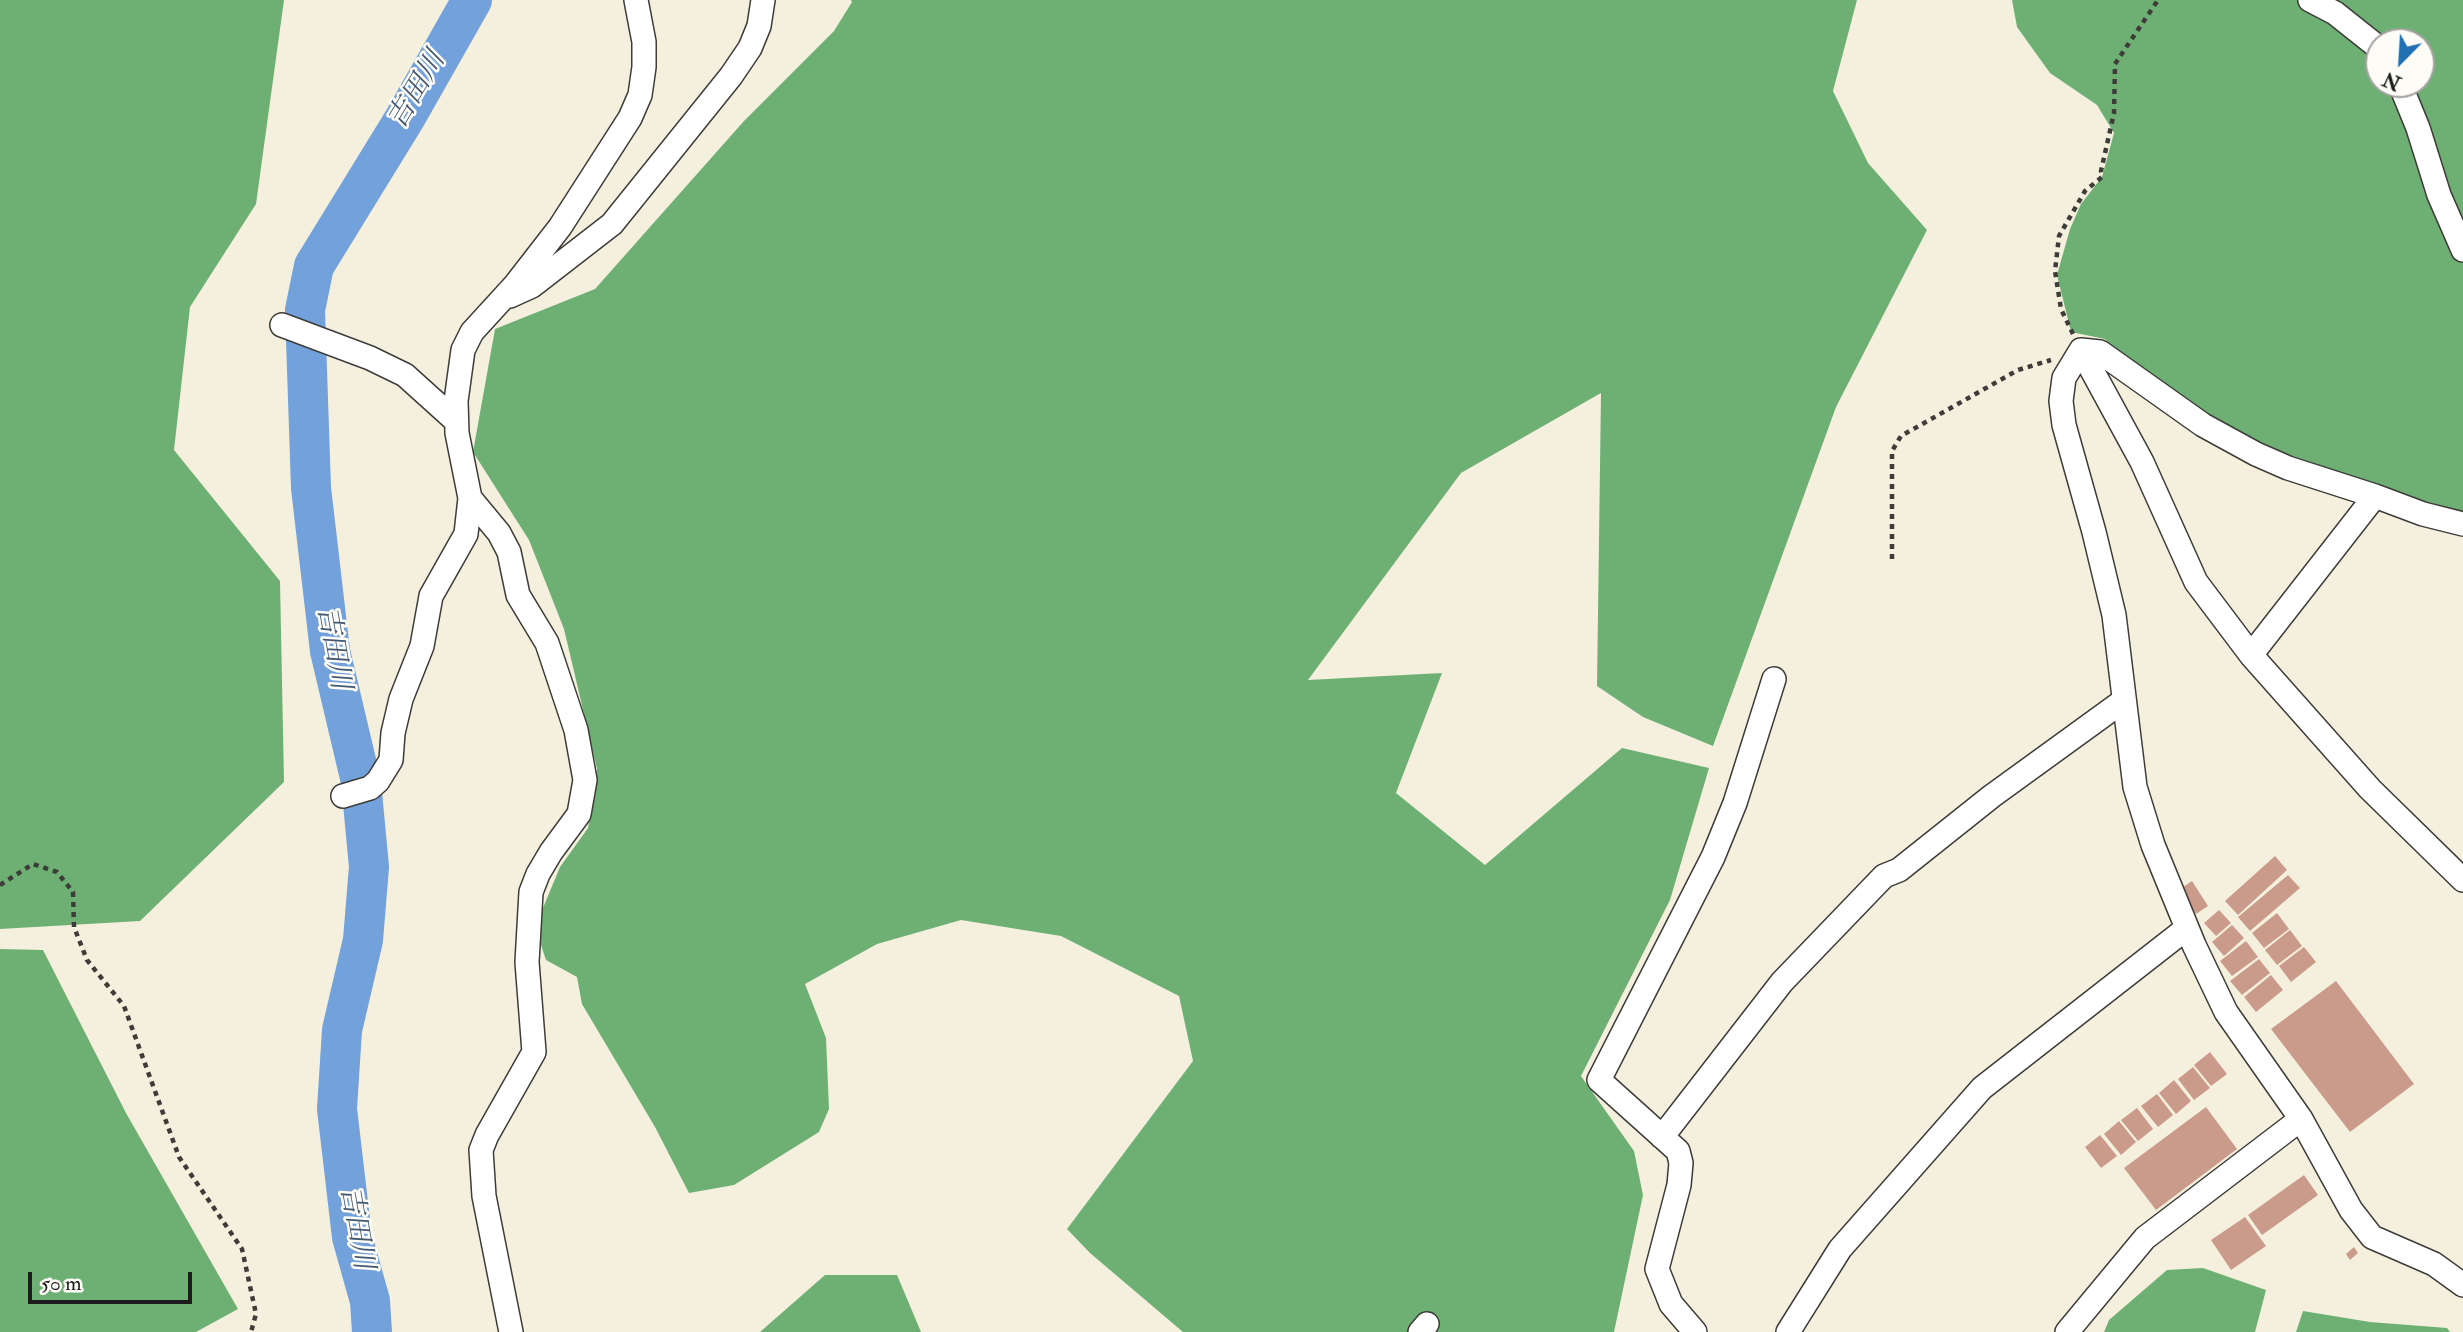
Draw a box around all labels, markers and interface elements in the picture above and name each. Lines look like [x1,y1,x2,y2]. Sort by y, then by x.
north arrow [2365,28,2435,98]
water label: 吉田川 [382,46,454,136]
text: N [2380,66,2405,95]
water label: 吉田川 [308,604,356,692]
water label: 吉田川 [331,1184,379,1272]
scale bar [32,1258,196,1302]
text: 50 m [41,1270,82,1297]

